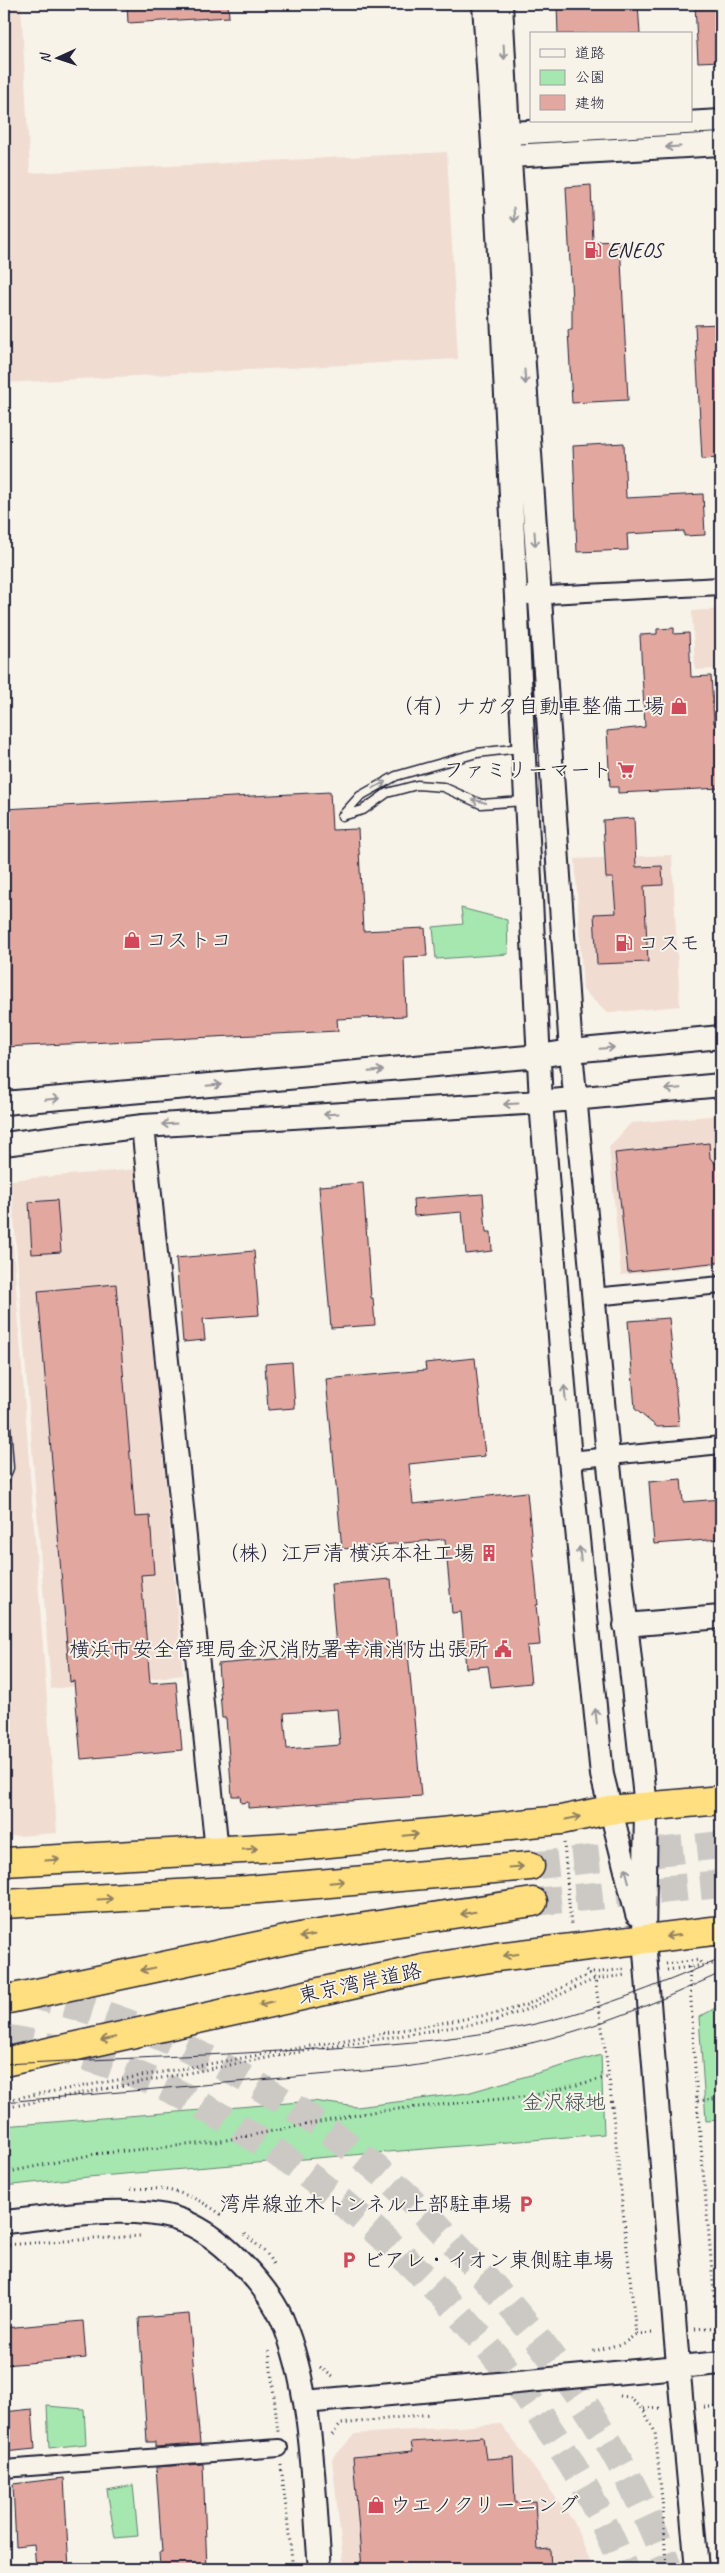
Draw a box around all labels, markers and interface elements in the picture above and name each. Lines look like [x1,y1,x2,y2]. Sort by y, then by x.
north arrow [32,32,82,82]
legend [530,32,692,122]
one-way arrow [499,44,508,60]
text: 道路 [575,44,605,63]
text: N [37,52,54,63]
text: 公園 [575,68,605,87]
text: 建物 [575,94,605,113]
one-way arrow [665,143,681,152]
one-way arrow [510,206,519,222]
place label: ENEOS [607,237,665,263]
fuel station icon: ENEOS [583,240,603,260]
one-way arrow [520,368,529,384]
one-way arrow [531,531,540,547]
place label: （有）ナガタ自動車整備工場 [392,693,665,719]
shop icon: （有）ナガタ自動車整備工場 [669,696,689,716]
place label: ファミリーマート [444,757,612,783]
supermarket icon: ファミリーマート [616,760,636,780]
one-way arrow [372,780,387,790]
one-way arrow [471,796,487,805]
place label: コストコ [146,927,232,953]
shop icon: コストコ [122,930,142,950]
place label: コスモ [638,930,700,956]
fuel station icon: コスモ [614,933,634,953]
one-way arrow [599,1043,615,1052]
one-way arrow [368,1066,384,1076]
one-way arrow [206,1080,222,1090]
one-way arrow [665,1084,681,1094]
one-way arrow [44,1094,60,1104]
one-way arrow [503,1099,519,1108]
one-way arrow [323,1110,339,1119]
one-way arrow [161,1120,177,1129]
one-way arrow [560,1385,570,1401]
place label: （株）江戸清 横浜本社工場 [218,1540,475,1566]
building icon: （株）江戸清 横浜本社工場 [479,1543,499,1563]
one-way arrow [575,1547,585,1563]
place label: 横浜市安全管理局金沢消防署幸浦消防出張所 [69,1636,489,1662]
public building icon: 横浜市安全管理局金沢消防署幸浦消防出張所 [493,1639,513,1659]
one-way arrow [591,1708,601,1724]
one-way arrow [565,1812,581,1822]
one-way arrow [403,1830,419,1840]
one-way arrow [241,1845,257,1854]
one-way arrow [44,1855,60,1864]
one-way arrow [508,1862,524,1871]
one-way arrow [622,1868,631,1884]
one-way arrow [328,1877,344,1887]
one-way arrow [97,1895,113,1904]
one-way arrow [460,1908,476,1918]
one-way arrow [665,1931,681,1941]
one-way arrow [299,1932,315,1942]
one-way arrow [504,1950,520,1960]
street label: 東京湾岸道路 [296,1957,424,2009]
one-way arrow [140,1965,156,1975]
one-way arrow [259,1999,275,2008]
one-way arrow [100,2035,116,2044]
park label: 金沢緑地 [522,2089,606,2115]
place label: 湾岸線並木トンネル上部駐車場 [220,2191,512,2217]
parking icon: 湾岸線並木トンネル上部駐車場 [516,2194,536,2214]
place label: ビアレ・イオン東側駐車場 [363,2247,614,2273]
parking icon: ビアレ・イオン東側駐車場 [339,2250,359,2270]
place label: ウエノクリーニング [390,2492,579,2518]
shop icon: ウエノクリーニング [366,2495,386,2515]

